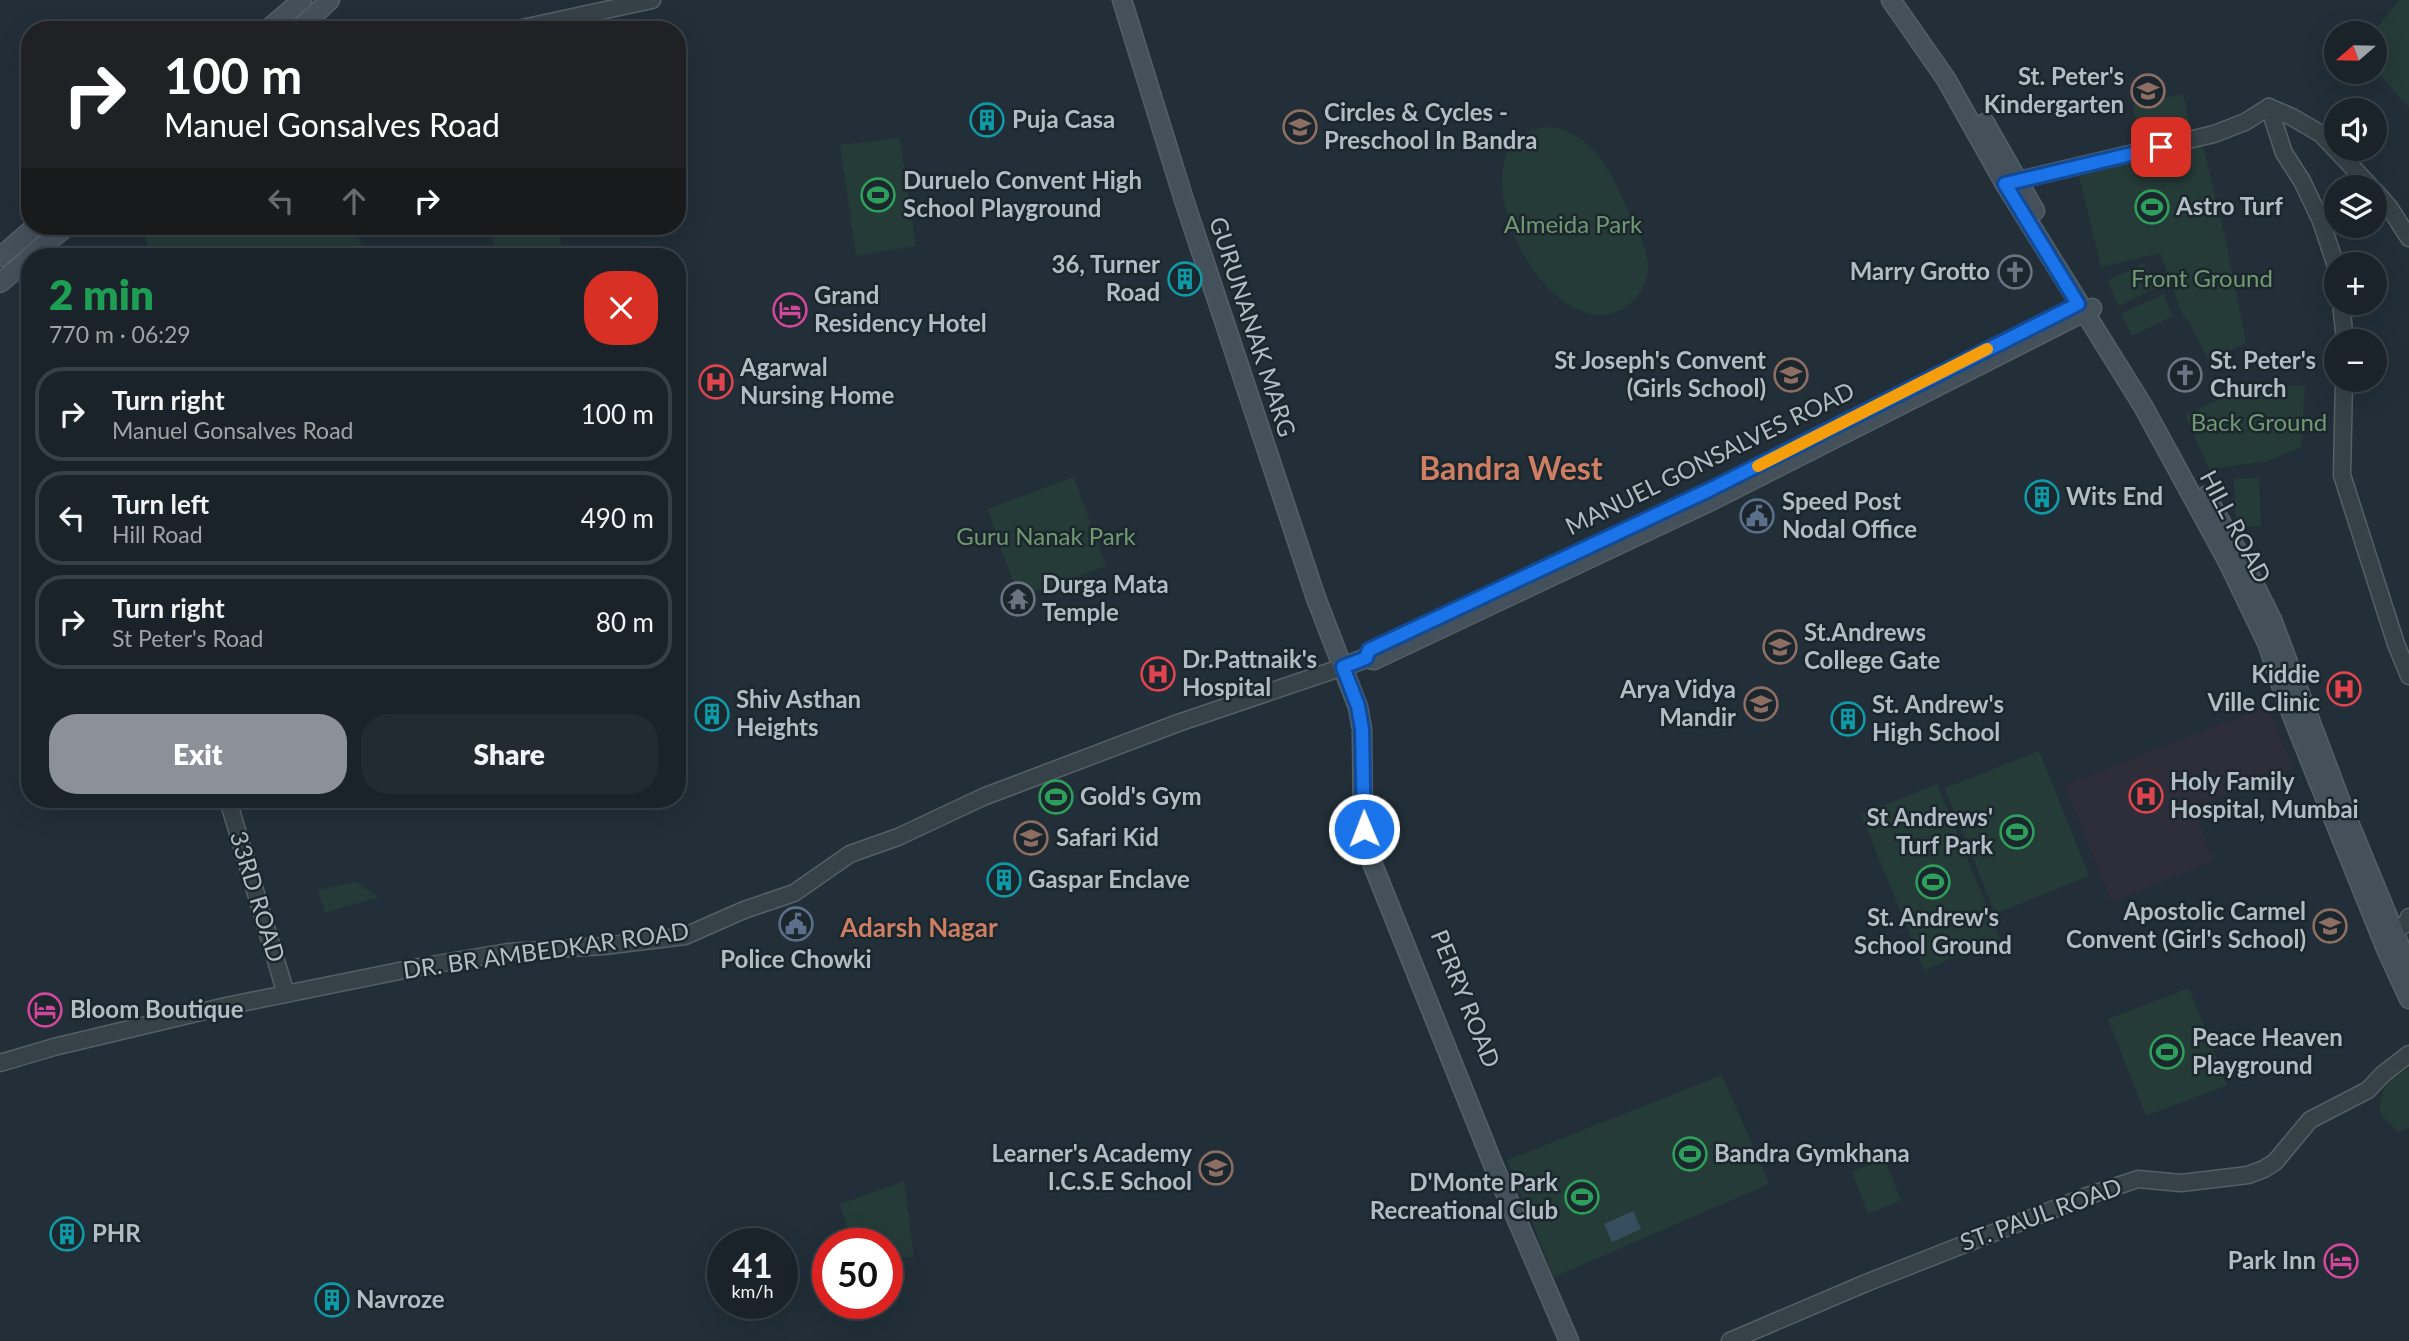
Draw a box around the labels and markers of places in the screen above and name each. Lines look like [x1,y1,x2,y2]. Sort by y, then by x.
place label: St. Peter's Kindergarten [1984,61,2124,118]
school or university icon: St. Peter's Kindergarten [2129,72,2167,110]
place label: Circles & Cycles - Preschool In Bandra [1324,97,1537,154]
building icon: Puja Casa [968,101,1006,139]
place label: Puja Casa [1012,104,1115,133]
school or university icon: Circles & Cycles - Preschool In Bandra [1281,108,1319,146]
pin [2131,117,2191,177]
place label: Duruelo Convent High School Playground [903,165,1142,222]
sports icon: Duruelo Convent High School Playground [859,176,897,214]
sports icon: Astro Turf [2133,188,2171,226]
place label: Astro Turf [2175,191,2283,220]
place label: 36, Turner Road [1051,249,1160,306]
church icon: Marry Grotto [1996,253,2034,291]
place label: Marry Grotto [1850,256,1990,285]
building icon: 36, Turner Road [1166,260,1204,298]
place label: Grand Residency Hotel [814,280,987,337]
hotel icon: Grand Residency Hotel [771,291,809,329]
place label: St Joseph's Convent (Girls School) [1554,345,1766,402]
place label: St. Peter's Church [2210,345,2316,402]
place label: Agarwal Nursing Home [739,352,894,409]
school or university icon: St Joseph's Convent (Girls School) [1772,356,1810,394]
church icon: St. Peter's Church [2166,356,2204,394]
hospital icon: Agarwal Nursing Home [697,363,735,401]
building icon: Wits End [2023,478,2061,516]
place label: Wits End [2066,481,2163,510]
place label: Speed Post Nodal Office [1782,486,1917,543]
public building icon: Speed Post Nodal Office [1738,497,1776,535]
place label: Durga Mata Temple [1042,569,1169,626]
temple icon: Durga Mata Temple [999,580,1037,618]
place label: St.Andrews College Gate [1804,617,1940,674]
school or university icon: St.Andrews College Gate [1761,628,1799,666]
place label: Dr.Pattnaik's Hospital [1182,644,1317,701]
hospital icon: Dr.Pattnaik's Hospital [1139,655,1177,693]
place label: Kiddie Ville Clinic [2207,659,2320,716]
hospital icon: Kiddie Ville Clinic [2325,670,2363,708]
place label: Arya Vidya Mandir [1619,674,1736,731]
place label: Shiv Asthan Heights [736,684,861,741]
school or university icon: Arya Vidya Mandir [1742,685,1780,723]
place label: St. Andrew's High School [1872,689,2004,746]
building icon: Shiv Asthan Heights [693,695,731,733]
building icon: St. Andrew's High School [1829,700,1867,738]
place label: Holy Family Hospital, Mumbai [2170,766,2359,823]
hospital icon: Holy Family Hospital, Mumbai [2127,777,2165,815]
sports icon: Gold's Gym [1037,778,1075,816]
place label: Gold's Gym [1080,781,1202,810]
place label: St Andrews' Turf Park [1867,802,1993,859]
sports icon: St Andrews' Turf Park [1998,813,2036,851]
school or university icon: Safari Kid [1012,819,1050,857]
place label: Safari Kid [1056,822,1159,851]
building icon: Gaspar Enclave [985,861,1023,899]
sports icon: St. Andrew's School Ground [1914,863,1952,901]
place label: Gaspar Enclave [1028,864,1190,893]
place label: Apostolic Carmel Convent (Girl's School) [2066,896,2306,953]
place label: St. Andrew's School Ground [1854,902,2012,959]
public building icon: Police Chowki [777,905,815,943]
school or university icon: Apostolic Carmel Convent (Girl's School) [2311,907,2349,945]
place label: Police Chowki [720,944,872,973]
hotel icon: Bloom Boutique [26,991,64,1029]
place label: Bloom Boutique [70,994,244,1023]
place label: Peace Heaven Playground [2192,1022,2343,1079]
sports icon: Peace Heaven Playground [2148,1033,2186,1071]
sports icon: Bandra Gymkhana [1671,1135,1709,1173]
place label: Learner's Academy I.C.S.E School [992,1138,1192,1195]
place label: Bandra Gymkhana [1714,1138,1910,1167]
school or university icon: Learner's Academy I.C.S.E School [1197,1149,1235,1187]
place label: D'Monte Park Recreational Club [1370,1167,1558,1224]
sports icon: D'Monte Park Recreational Club [1563,1178,1601,1216]
building icon: PHR [48,1215,86,1253]
place label: PHR [92,1218,141,1247]
hotel icon: Park Inn [2322,1242,2360,1280]
place label: Park Inn [2228,1245,2316,1274]
building icon: Navroze [313,1281,351,1319]
place label: Navroze [356,1284,445,1313]

